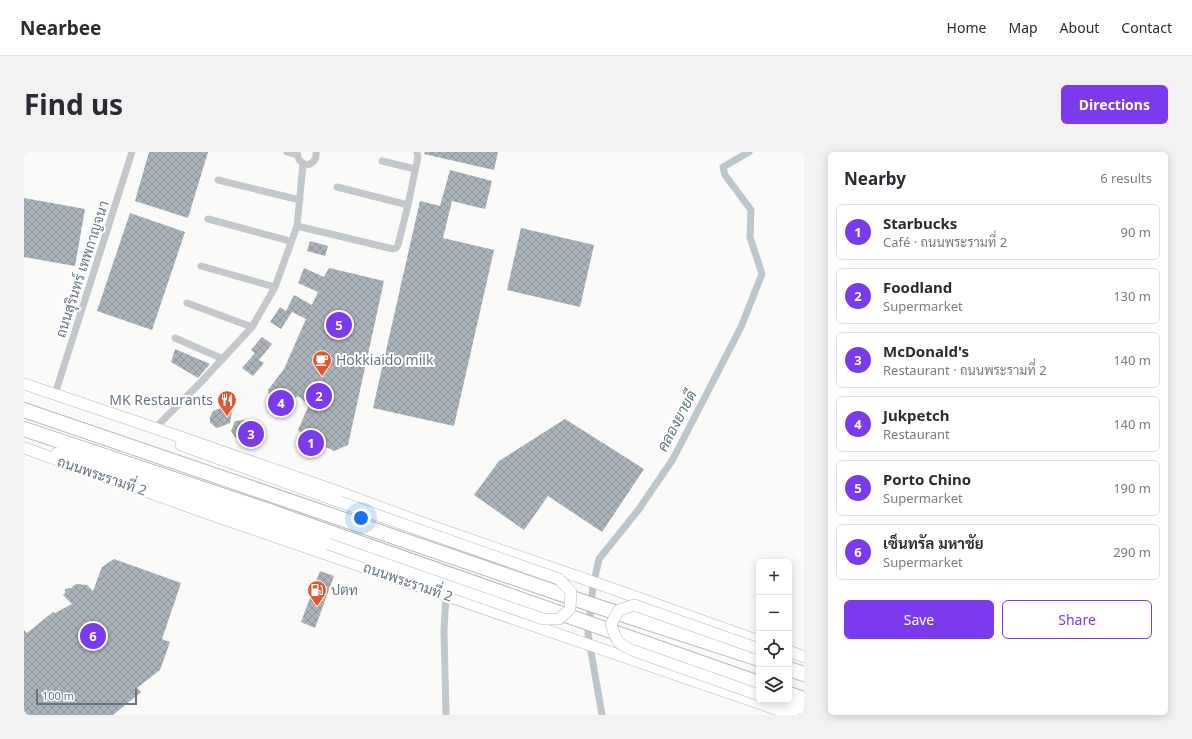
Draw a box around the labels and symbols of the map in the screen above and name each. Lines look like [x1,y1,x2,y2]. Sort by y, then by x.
street label: ถนนสุรินทร์ เทพกาญจนา [50,198,114,340]
pin: 5 [326,310,352,340]
cafe icon: Hokkiaido milk [311,349,333,377]
place label: Hokkiaido milk [336,350,434,369]
pin: 2 [306,381,332,411]
water label: คลองยายดี [652,386,701,455]
pin: 4 [268,388,294,418]
restaurant icon: MK Restaurants [216,389,238,417]
place label: MK Restaurants [109,390,213,409]
pin: 3 [238,419,264,449]
pin: 1 [298,428,324,458]
street label: ถนนพระรามที่ 2 [55,449,150,500]
your location [351,508,371,528]
street label: ถนนพระรามที่ 2 [361,555,456,606]
fuel station icon: ปตท [306,579,328,607]
place label: ปตท [331,580,358,599]
pin: 6 [80,621,106,651]
scale bar [36,687,137,706]

